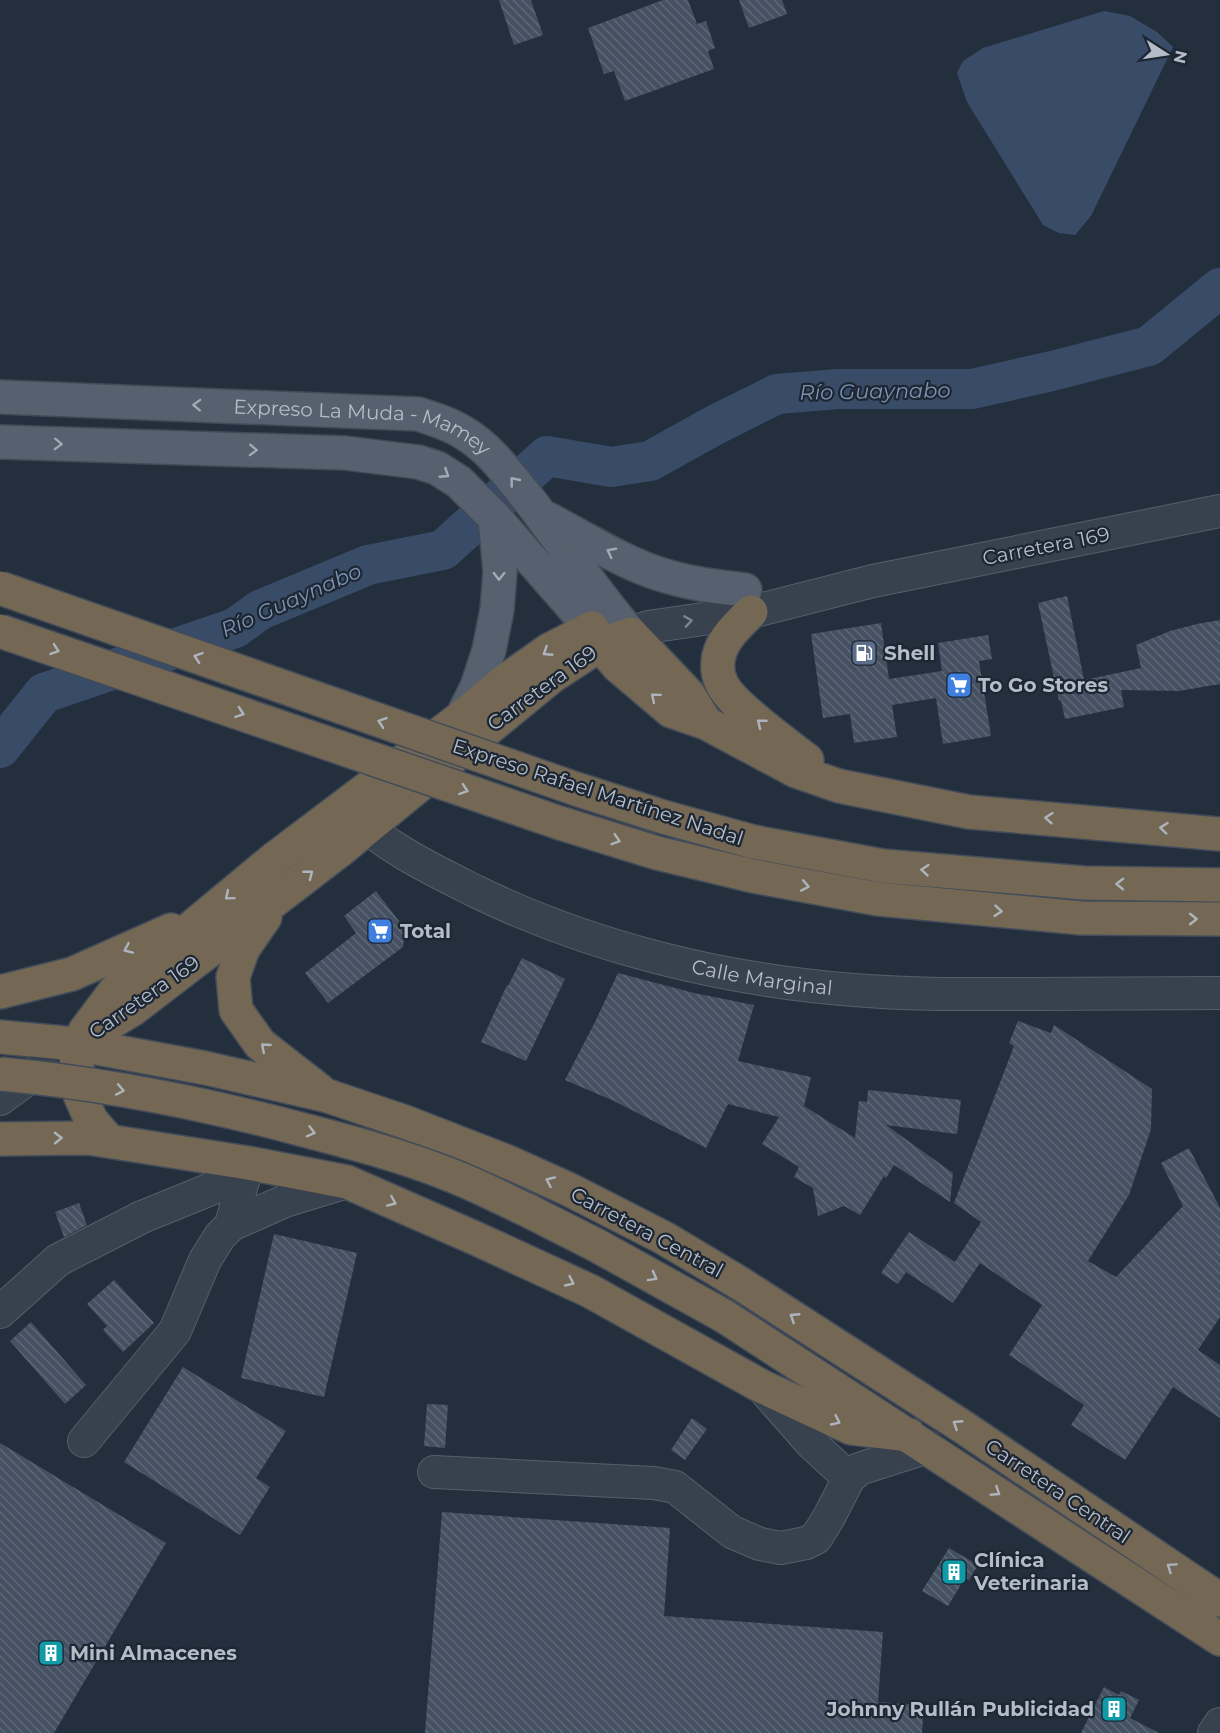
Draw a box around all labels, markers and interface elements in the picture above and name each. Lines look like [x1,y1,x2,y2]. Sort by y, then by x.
north arrow [1136,24,1196,84]
text: N [1170,49,1191,65]
water label: Río Guaynabo [799,377,951,405]
street label: Expreso La Muda - Mamey [233,395,496,460]
one-way arrow [192,398,201,411]
one-way arrow [54,438,63,450]
one-way arrow [249,443,258,456]
one-way arrow [439,466,449,478]
one-way arrow [511,477,522,488]
street label: Carretera 169 [980,522,1112,570]
one-way arrow [607,548,618,559]
water label: Río Guaynabo [217,558,365,642]
one-way arrow [493,572,506,581]
one-way arrow [684,616,693,628]
fuel station icon: Shell [849,638,879,668]
street label: Carretera 169 [483,640,601,736]
place label: Shell [884,641,935,665]
one-way arrow [49,643,60,656]
one-way arrow [542,645,553,656]
one-way arrow [193,652,204,665]
supermarket icon: To Go Stores [944,670,974,700]
place label: To Go Stores [978,673,1108,697]
one-way arrow [651,694,662,705]
one-way arrow [234,706,245,719]
one-way arrow [377,716,388,729]
one-way arrow [756,719,767,730]
street label: Expreso Rafael Martínez Nadal [450,734,746,850]
one-way arrow [458,783,469,796]
one-way arrow [1045,812,1054,825]
one-way arrow [1159,822,1168,835]
one-way arrow [610,833,621,845]
one-way arrow [921,864,930,877]
one-way arrow [302,871,313,882]
one-way arrow [1115,878,1124,890]
one-way arrow [800,879,810,892]
one-way arrow [225,889,236,900]
one-way arrow [994,904,1003,917]
one-way arrow [1188,913,1197,925]
supermarket icon: Total [365,916,395,946]
place label: Total [400,919,451,943]
one-way arrow [123,942,134,954]
street label: Carretera 169 [84,950,204,1044]
street label: Calle Marginal [689,954,834,1000]
one-way arrow [262,1043,272,1054]
one-way arrow [115,1083,125,1096]
one-way arrow [306,1124,316,1137]
one-way arrow [54,1132,63,1144]
one-way arrow [546,1176,557,1188]
street label: Carretera Central [567,1182,727,1282]
one-way arrow [386,1195,397,1207]
one-way arrow [647,1269,657,1281]
one-way arrow [564,1275,575,1287]
one-way arrow [789,1314,800,1325]
one-way arrow [830,1413,841,1425]
one-way arrow [953,1419,963,1431]
street label: Carretera Central [981,1434,1135,1548]
one-way arrow [989,1484,1000,1495]
place label: Clínica Veterinaria [973,1548,1089,1595]
building icon: Clínica Veterinaria [939,1557,969,1587]
one-way arrow [1167,1563,1178,1574]
building icon: Mini Almacenes [36,1638,66,1668]
place label: Mini Almacenes [70,1641,237,1665]
building icon: Johnny Rullán Publicidad [1099,1694,1129,1724]
place label: Johnny Rullán Publicidad [826,1697,1094,1721]

